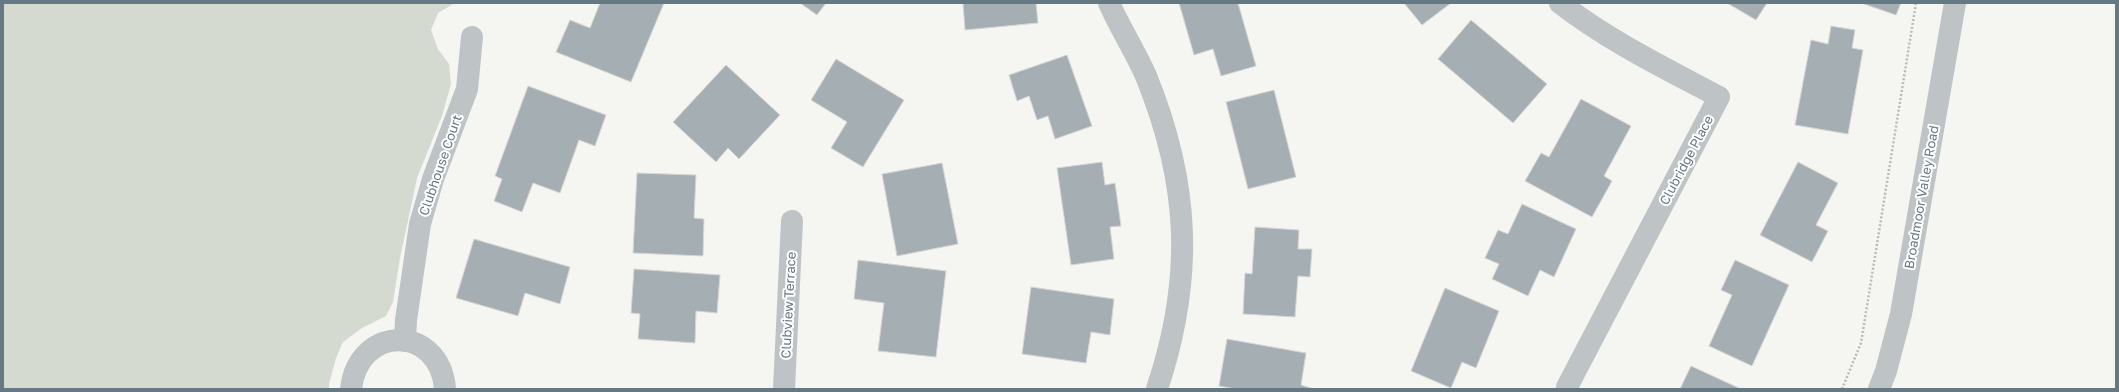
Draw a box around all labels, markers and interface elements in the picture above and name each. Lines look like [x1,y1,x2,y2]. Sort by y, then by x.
street label: Clubhouse Court [415,113,465,217]
street label: Clubridge Place [1656,113,1716,207]
street label: Broadmoor Valley Road [1901,124,1941,270]
street label: Clubview Terrace [777,251,799,359]

